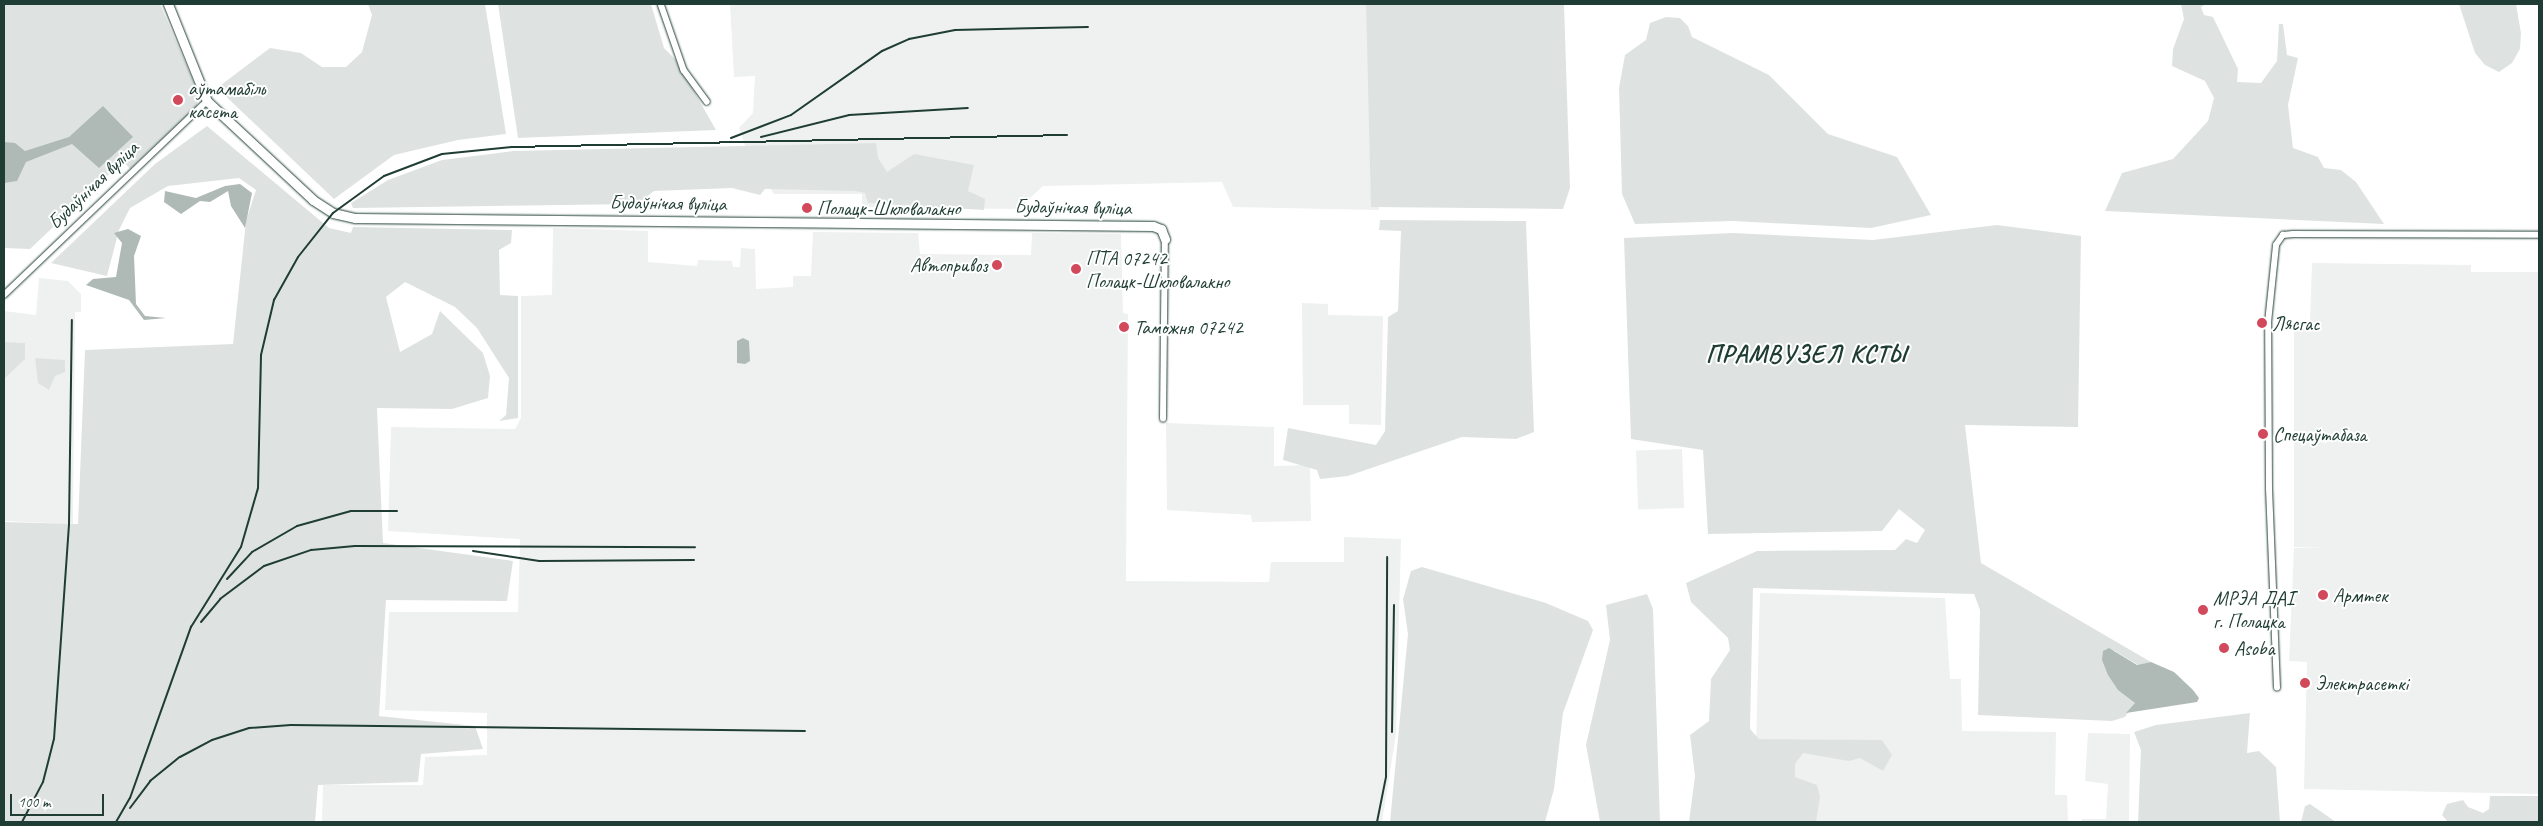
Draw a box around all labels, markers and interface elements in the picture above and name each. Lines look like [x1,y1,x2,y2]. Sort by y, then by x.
place label: аўтамабіль касета [188,76,265,123]
marker: аўтамабіль касета [172,94,184,106]
street label: Будаўнічая вуліца [43,136,143,234]
street label: Будаўнічая вуліца [610,190,726,216]
street label: Будаўнічая вуліца [1015,194,1131,220]
place label: Полацк-Шкловалакно [817,196,961,220]
marker: Полацк-Шкловалакно [801,202,813,214]
place label: ПТА 07242 Полацк-Шкловалакно [1086,246,1230,293]
place label: Автопривоз [910,253,987,277]
marker: Автопривоз [991,259,1003,271]
marker: ПТА 07242 Полацк-Шкловалакно [1070,263,1082,275]
place label: Лясгас [2272,311,2320,335]
place label: Таможня 07242 [1134,315,1243,339]
marker: Лясгас [2256,317,2268,329]
marker: Таможня 07242 [1118,321,1130,333]
district label: ПРАМВУЗЕЛ КСТЫ [1699,339,1913,369]
place label: Спецаўтабаза [2273,422,2366,446]
marker: Спецаўтабаза [2257,428,2269,440]
place label: Армтек [2333,583,2387,607]
place label: МРЭА ДАІ г. Полацка [2213,586,2294,633]
marker: Армтек [2317,589,2329,601]
marker: МРЭА ДАІ г. Полацка [2197,604,2209,616]
place label: Asoba [2234,636,2274,660]
marker: Asoba [2218,642,2230,654]
place label: Электрасеткі [2315,671,2408,695]
marker: Электрасеткі [2299,677,2311,689]
scale bar [12,784,106,816]
text: 100 m [18,793,50,812]

